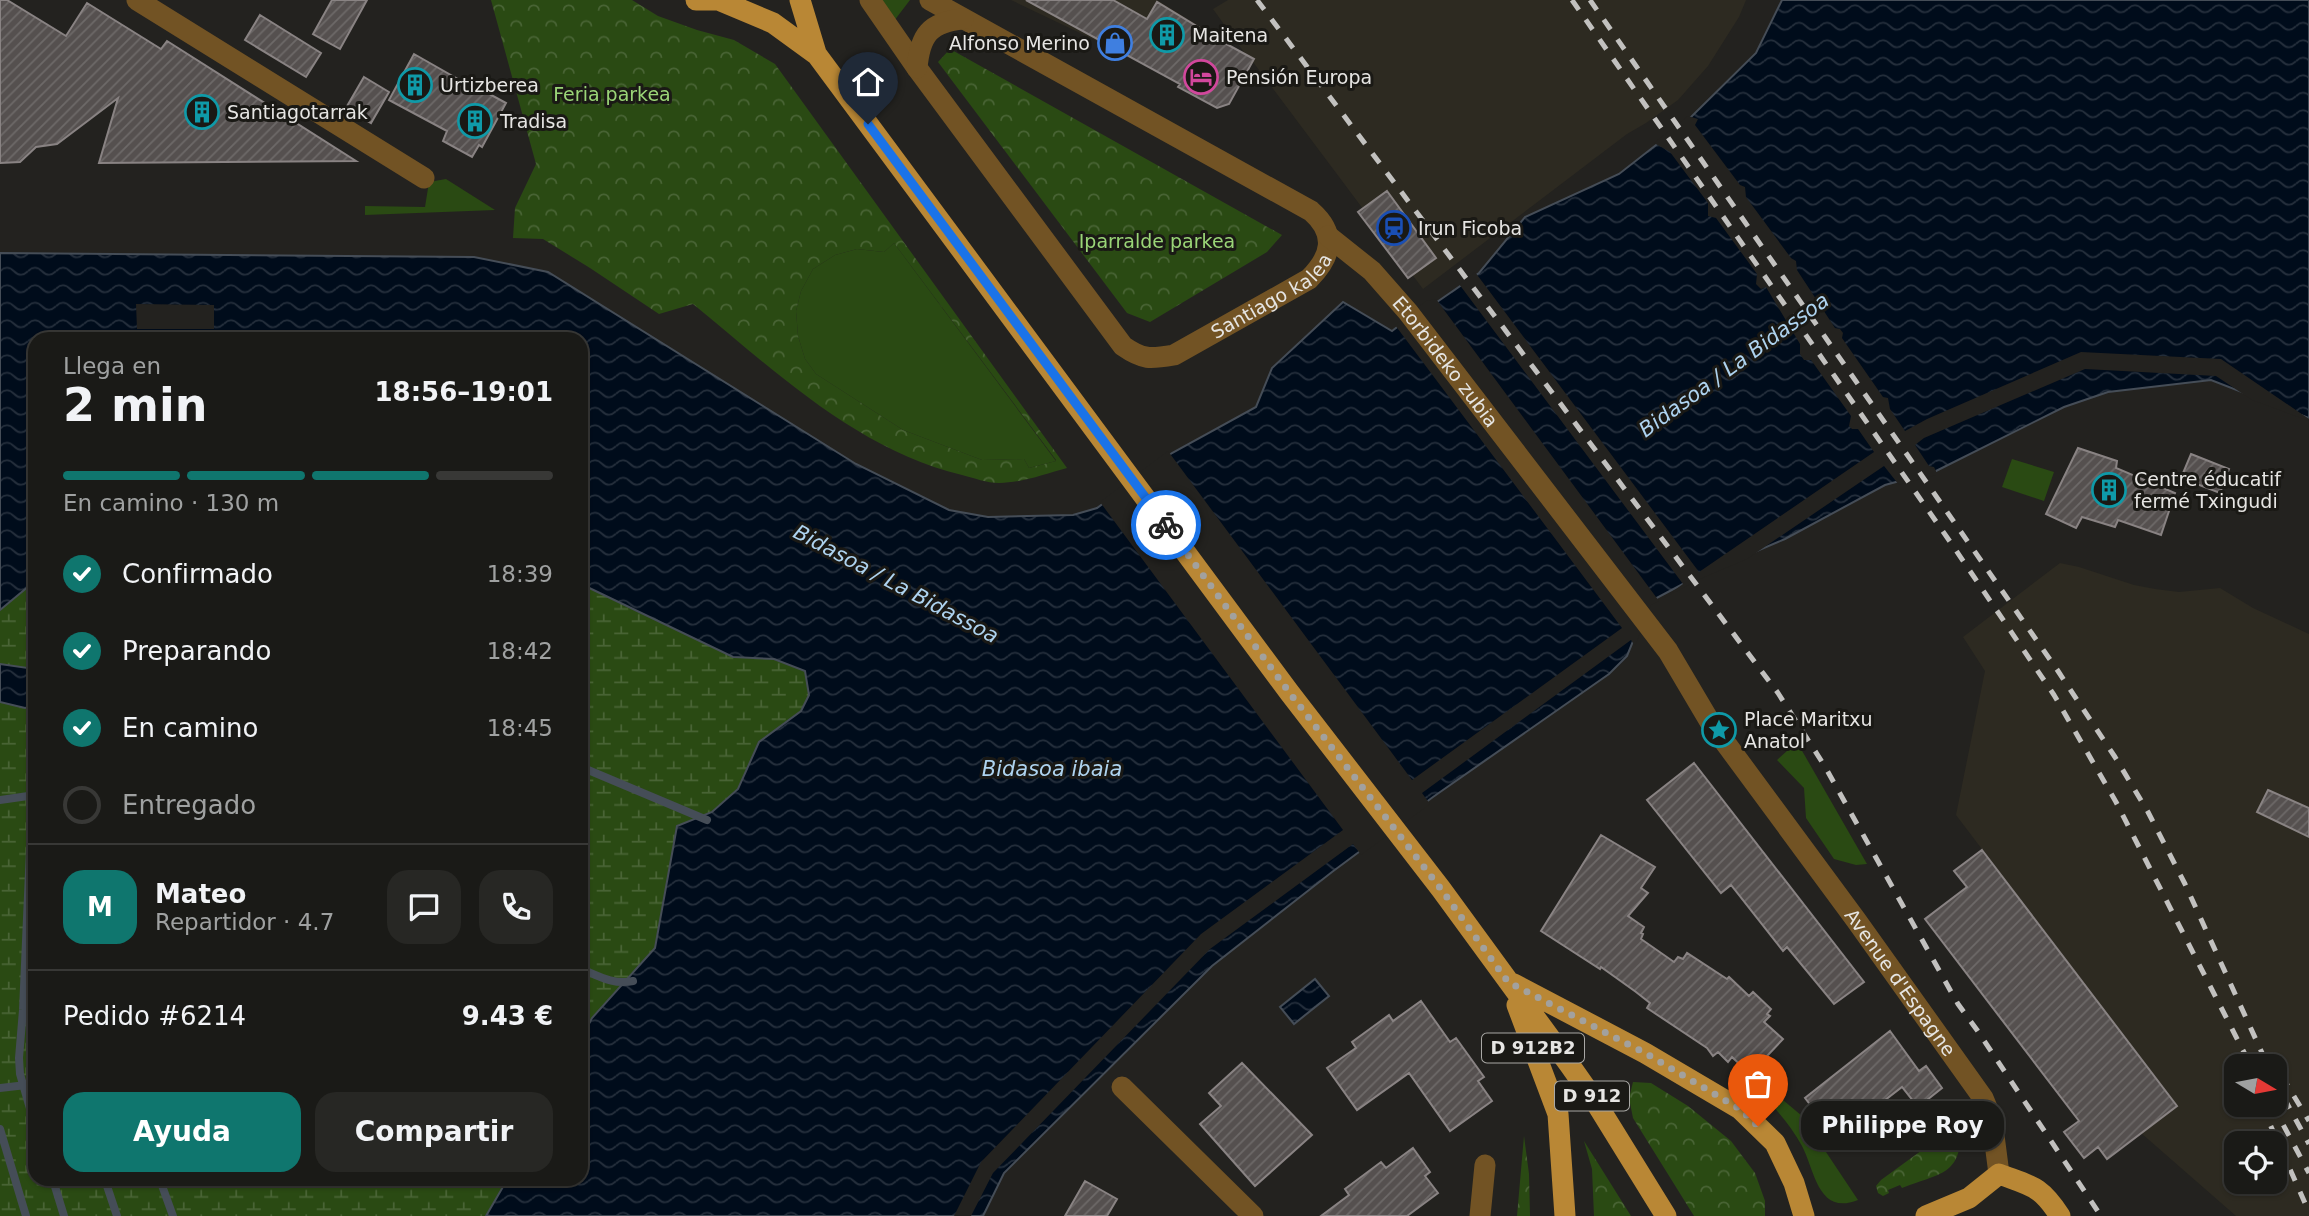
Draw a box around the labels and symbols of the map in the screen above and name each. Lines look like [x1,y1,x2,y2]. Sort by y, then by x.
building icon: Maitena [1148,16,1186,54]
shop icon: Alfonso Merino [1096,24,1134,62]
place label: Maitena [1192,24,1268,46]
place label: Alfonso Merino [949,32,1090,54]
pin [838,52,898,124]
hotel icon: Pensión Europa [1182,58,1220,96]
building icon: Urtizberea [396,66,434,104]
place label: Pensión Europa [1226,66,1372,88]
place label: Urtizberea [440,74,539,96]
park label: Feria parkea [553,83,671,105]
building icon: Santiagotarrak [183,93,221,131]
place label: Santiagotarrak [227,101,368,123]
building icon: Tradisa [456,102,494,140]
place label: Tradisa [499,110,567,132]
station icon: Irun Ficoba [1375,209,1413,247]
place label: Irun Ficoba [1418,217,1522,239]
park label: Iparralde parkea [1079,230,1235,252]
street label: Santiago kalea [1207,250,1336,343]
water label: Bidasoa / La Bidassoa [1634,288,1834,442]
street label: Etorbideko zubia [1388,292,1503,431]
place label: Centre éducatif fermé Txingudi [2134,468,2282,512]
building icon: Centre éducatif fermé Txingudi [2090,471,2128,509]
courier [1131,490,1201,560]
water label: Bidasoa / La Bidassoa [789,520,1003,648]
place label: Place Maritxu Anatol [1744,708,1872,752]
place icon: Place Maritxu Anatol [1700,711,1738,749]
water label: Bidasoa ibaia [982,757,1122,781]
street label: Avenue d'Espagne [1840,904,1960,1060]
road number: D 912B2 [1482,1034,1584,1063]
pin [1728,1054,1788,1126]
north arrow [2224,1054,2287,1116]
road number: D 912 [1555,1082,1629,1111]
callout: Philippe Roy [1800,1102,2003,1150]

